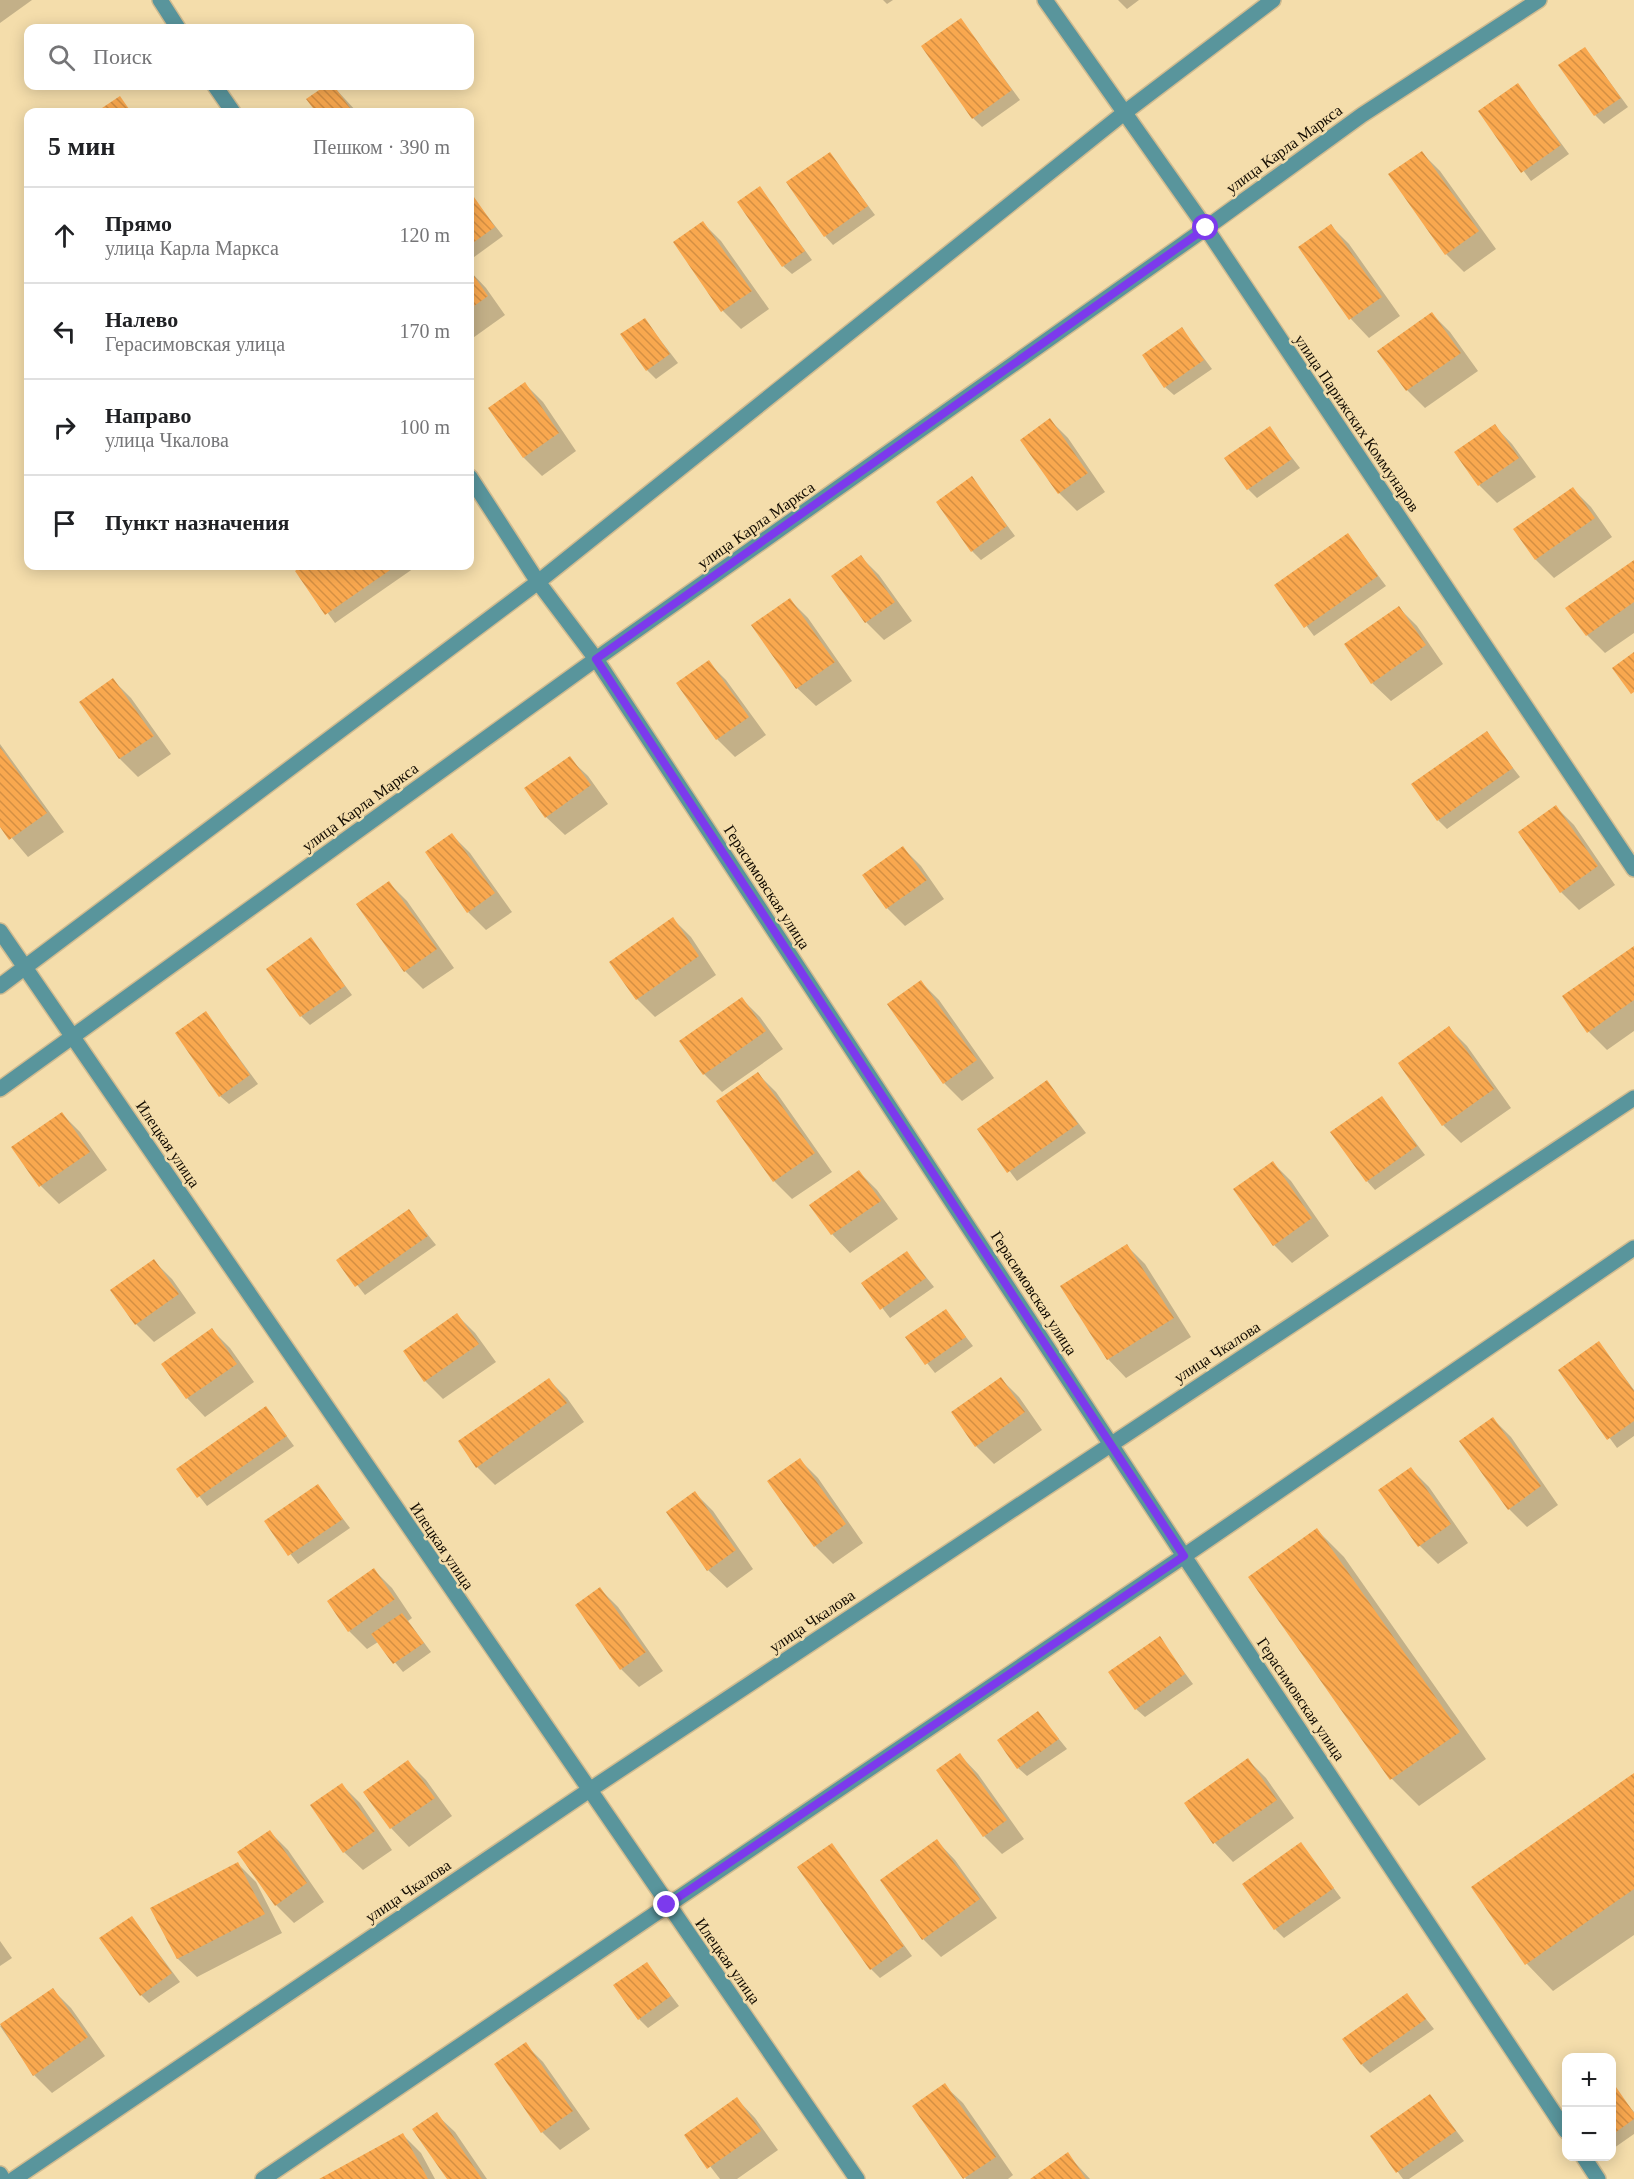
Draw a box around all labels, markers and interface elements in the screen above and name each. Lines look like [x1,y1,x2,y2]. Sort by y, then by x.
search box [24,24,474,90]
icon: search [45,41,78,74]
text: Поиск [93,44,152,69]
street label: улица Карла Маркса [1223,101,1346,198]
text: 5 мин [48,132,115,161]
text: Пешком · 390 m [313,136,450,158]
text: Прямо [105,211,172,236]
route start [1192,214,1218,240]
icon: ahead [48,219,81,252]
text: 120 m [399,224,450,246]
text: улица Карла Маркса [105,237,279,259]
text: Налево [105,307,178,332]
icon: left [48,315,81,348]
text: 170 m [399,320,450,342]
street label: улица Парижских Коммунаров [1290,331,1423,516]
text: Герасимовская улица [105,333,285,355]
text: Направо [105,403,191,428]
icon: right [48,411,81,444]
text: 100 m [399,416,450,438]
text: улица Чкалова [105,429,229,451]
street label: улица Карла Маркса [694,478,818,573]
icon: arrive [48,507,81,540]
text: Пункт назначения [105,510,290,535]
street label: улица Карла Маркса [299,759,422,856]
street label: Герасимовская улица [720,822,813,953]
street label: Илецкая улица [132,1098,203,1191]
street label: Герасимовская улица [987,1228,1080,1359]
street label: улица Чкалова [1171,1318,1264,1387]
street label: Илецкая улица [406,1500,477,1593]
street label: улица Чкалова [766,1586,858,1657]
street label: Герасимовская улица [1253,1635,1348,1764]
street label: улица Чкалова [362,1856,454,1927]
route end [653,1891,679,1917]
street label: Илецкая улица [691,1915,764,2008]
map controls [1562,2053,1616,2161]
button: + [1562,2053,1616,2107]
button: − [1562,2107,1616,2161]

